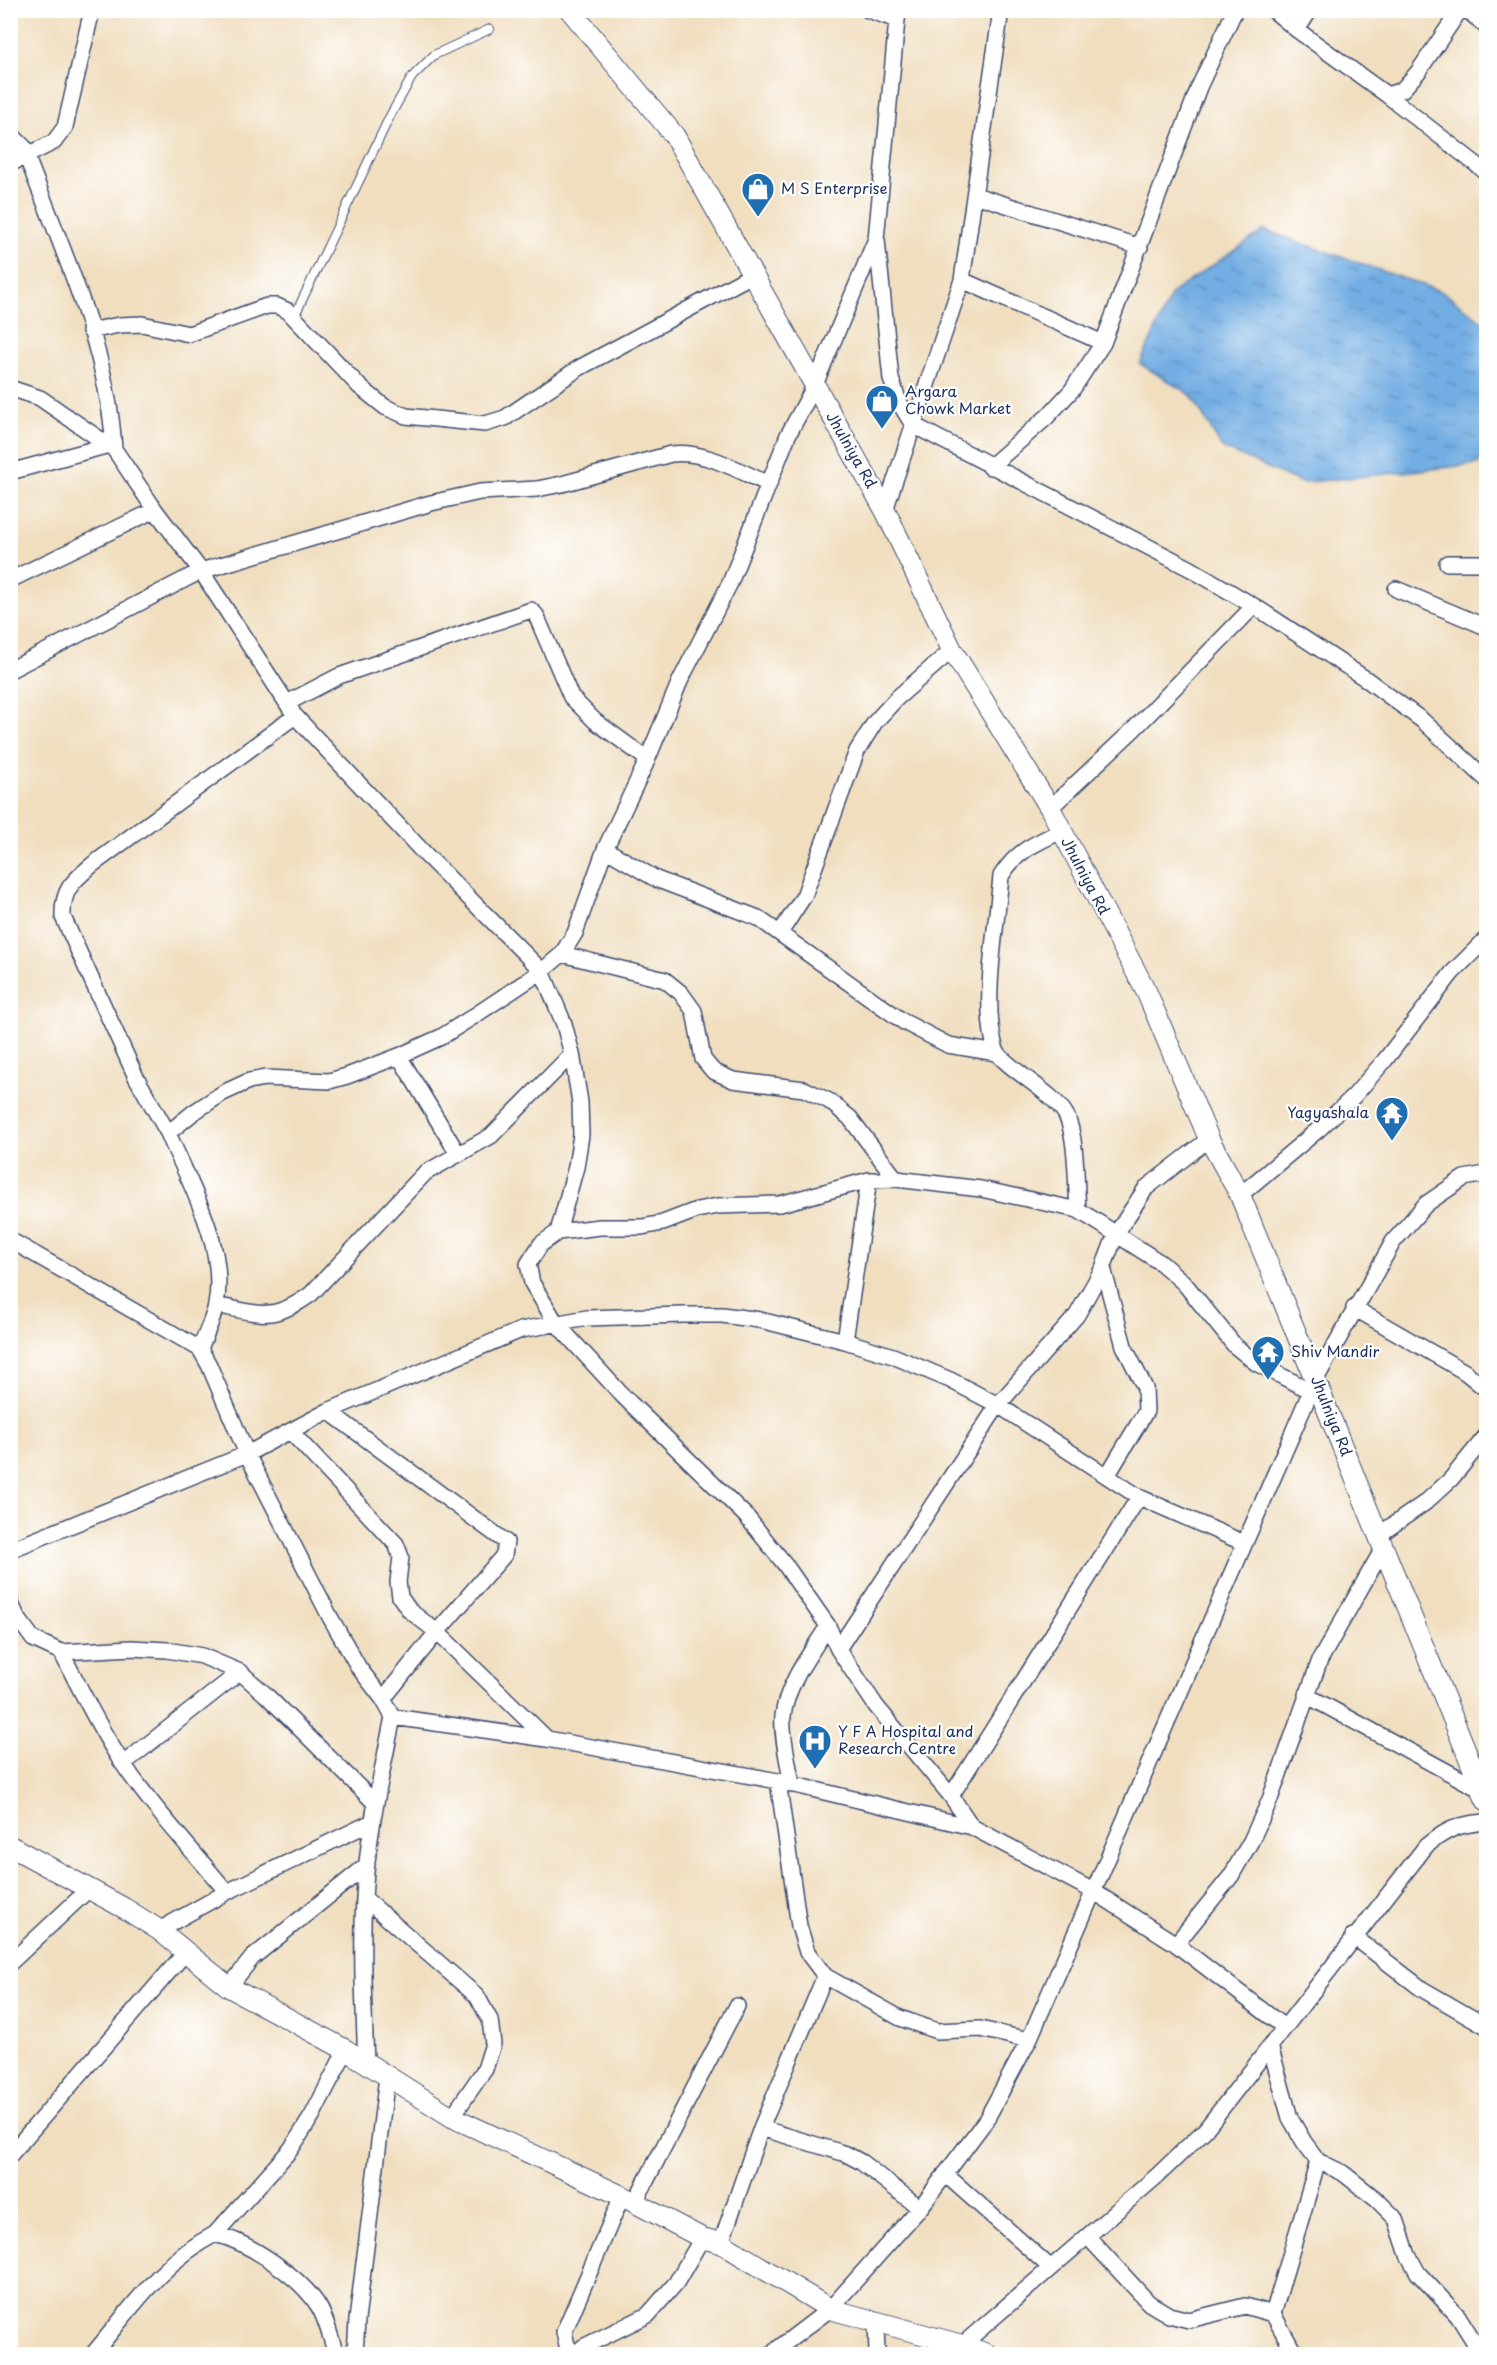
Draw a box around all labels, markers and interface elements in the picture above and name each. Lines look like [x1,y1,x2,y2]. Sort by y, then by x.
shop icon: M S Enterprise [740,171,776,218]
place label: M S Enterprise [781,176,888,199]
place label: Argara Chowk Market [905,379,1011,419]
shop icon: Argara Chowk Market [864,383,900,430]
street label: Jhulniya Rd [821,407,884,492]
street label: Jhulniya Rd [1056,832,1116,918]
temple icon: Yagyashala [1374,1095,1410,1142]
place label: Yagyashala [1287,1100,1370,1123]
temple icon: Shiv Mandir [1250,1334,1286,1381]
place label: Shiv Mandir [1291,1339,1380,1362]
street label: Jhulniya Rd [1306,1372,1359,1459]
place label: Y F A Hospital and Research Centre [838,1719,973,1759]
hospital icon: Y F A Hospital and Research Centre [797,1723,833,1770]

